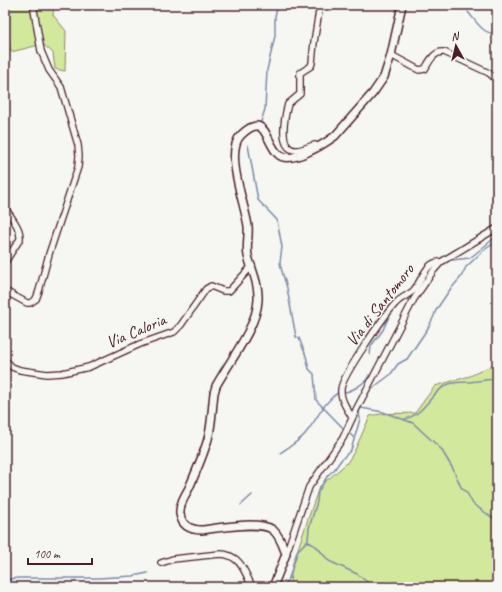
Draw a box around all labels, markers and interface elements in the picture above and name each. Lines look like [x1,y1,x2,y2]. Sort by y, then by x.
north arrow [436,26,476,66]
text: N [450,28,461,44]
street label: Via di Santomoro [341,259,419,350]
street label: Via Caloria [103,308,171,353]
scale bar [28,540,92,566]
text: 100 m [34,546,61,562]

